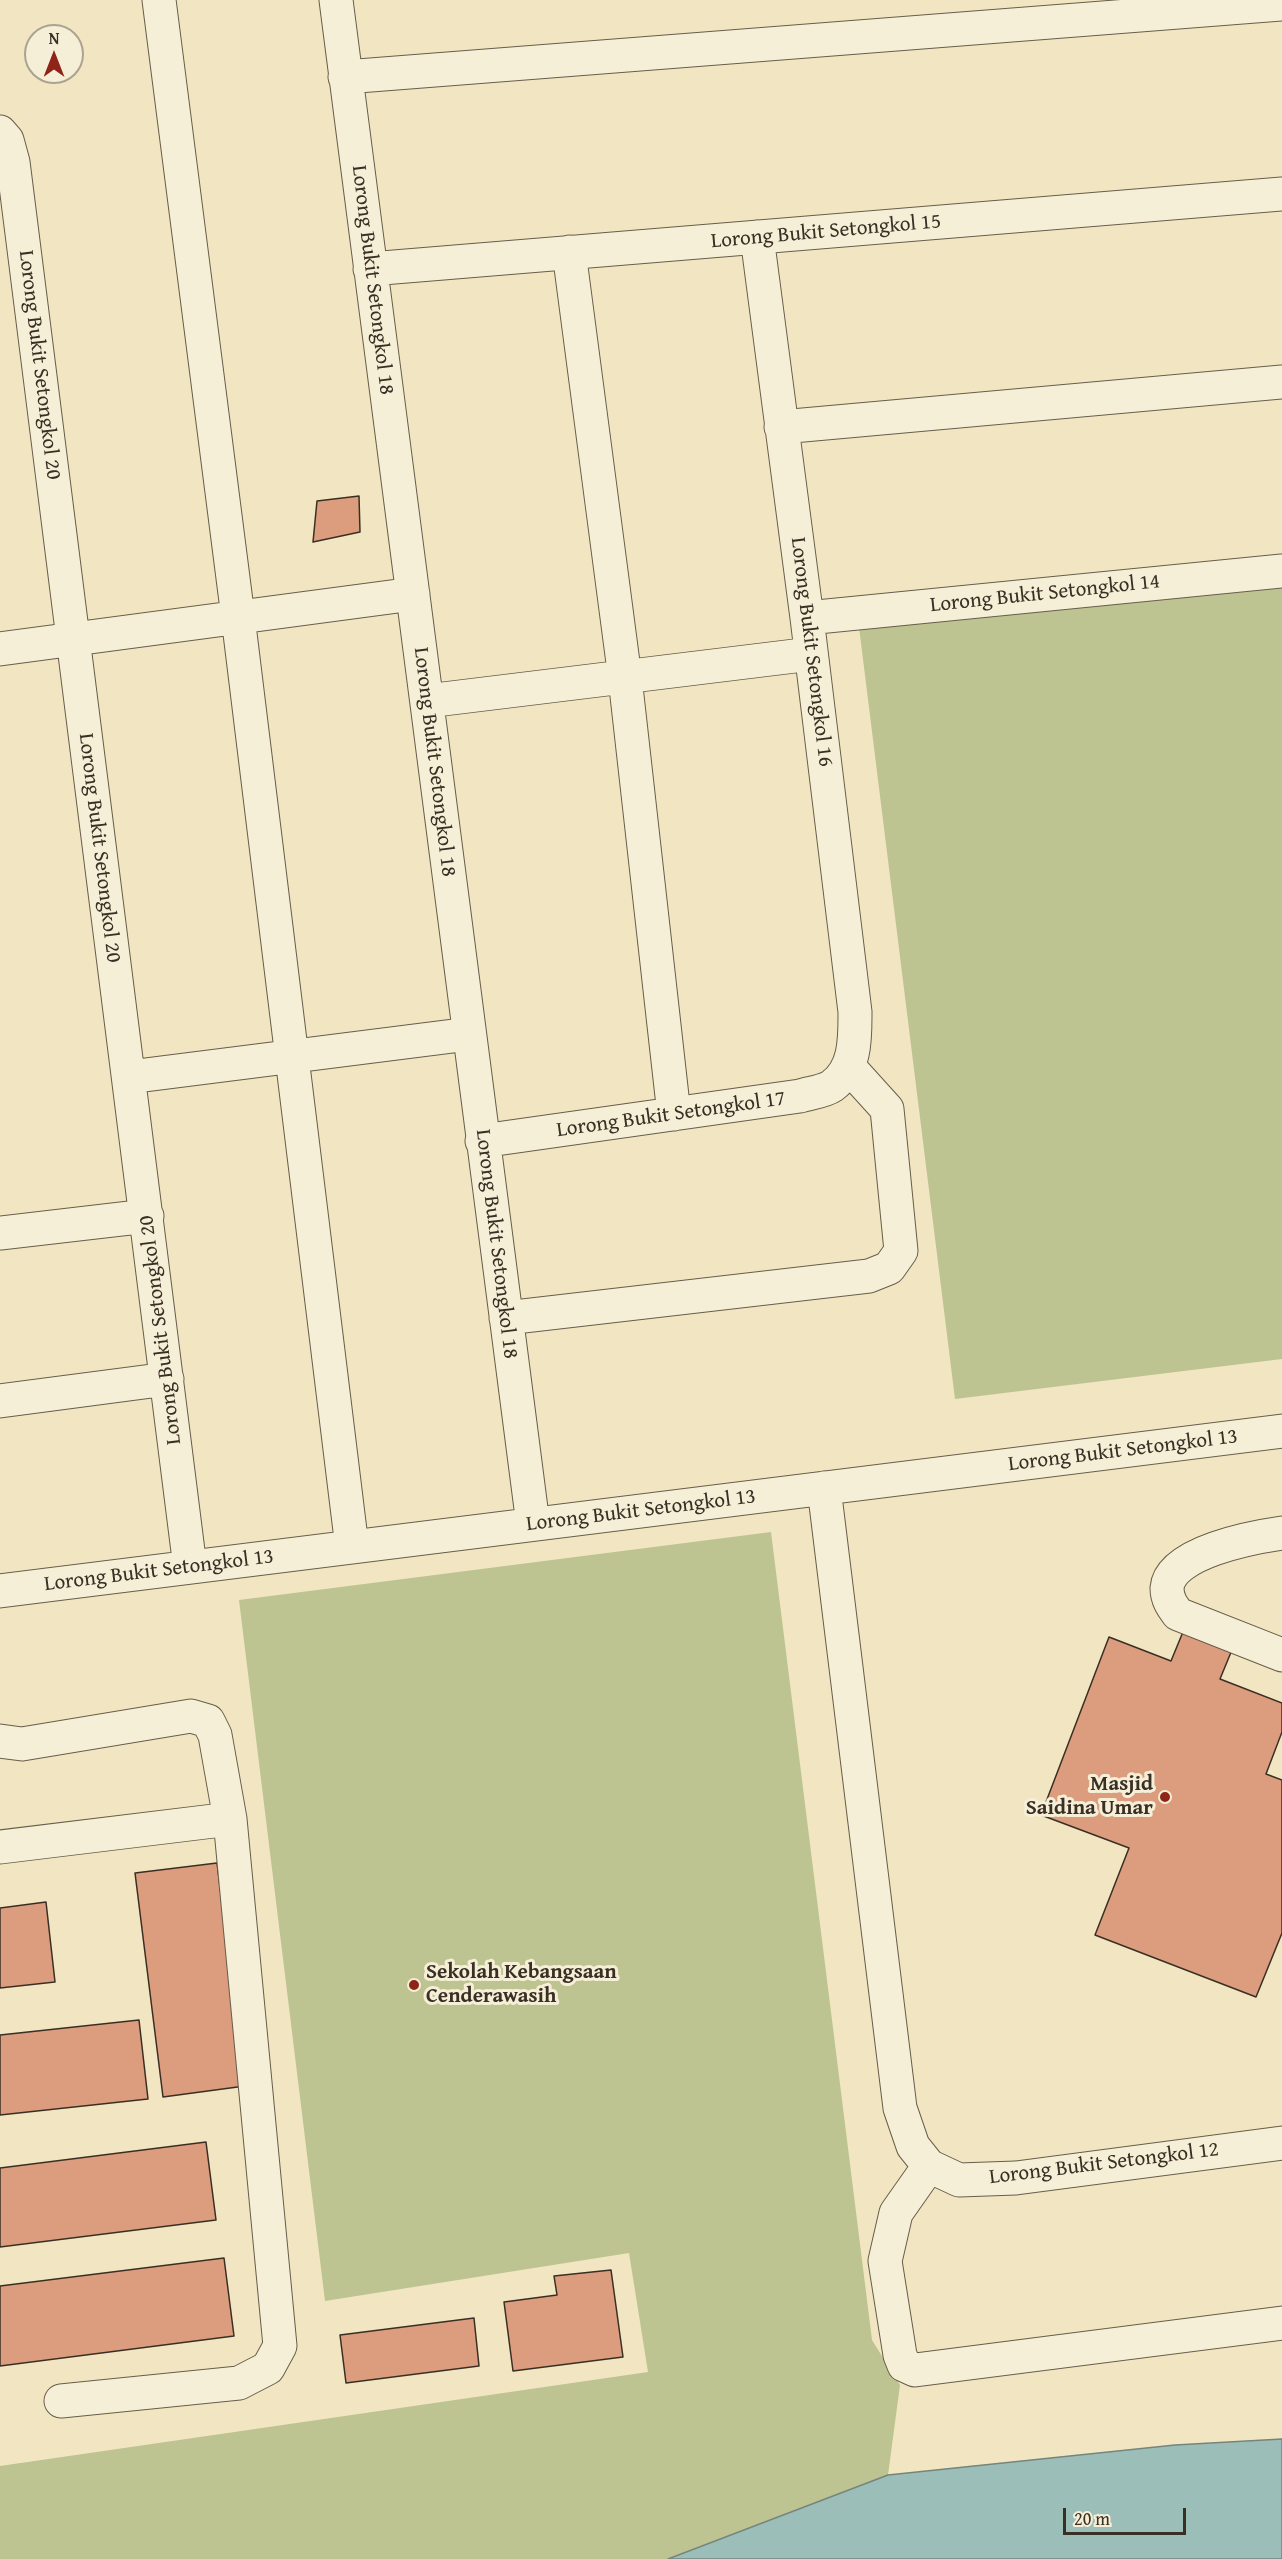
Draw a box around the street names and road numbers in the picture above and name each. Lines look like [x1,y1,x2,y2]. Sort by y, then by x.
street label: Lorong Bukit Setongkol 18 [345,164,399,396]
street label: Lorong Bukit Setongkol 15 [710,209,942,255]
street label: Lorong Bukit Setongkol 20 [12,249,66,481]
street label: Lorong Bukit Setongkol 16 [784,536,838,768]
street label: Lorong Bukit Setongkol 14 [929,569,1161,619]
street label: Lorong Bukit Setongkol 18 [407,646,461,878]
street label: Lorong Bukit Setongkol 20 [72,732,126,964]
street label: Lorong Bukit Setongkol 17 [555,1086,787,1144]
street label: Lorong Bukit Setongkol 18 [469,1128,523,1360]
street label: Lorong Bukit Setongkol 20 [134,1214,188,1446]
street label: Lorong Bukit Setongkol 13 [1007,1424,1239,1478]
street label: Lorong Bukit Setongkol 13 [525,1484,757,1538]
street label: Lorong Bukit Setongkol 13 [43,1544,275,1598]
street label: Lorong Bukit Setongkol 12 [988,2137,1220,2191]

